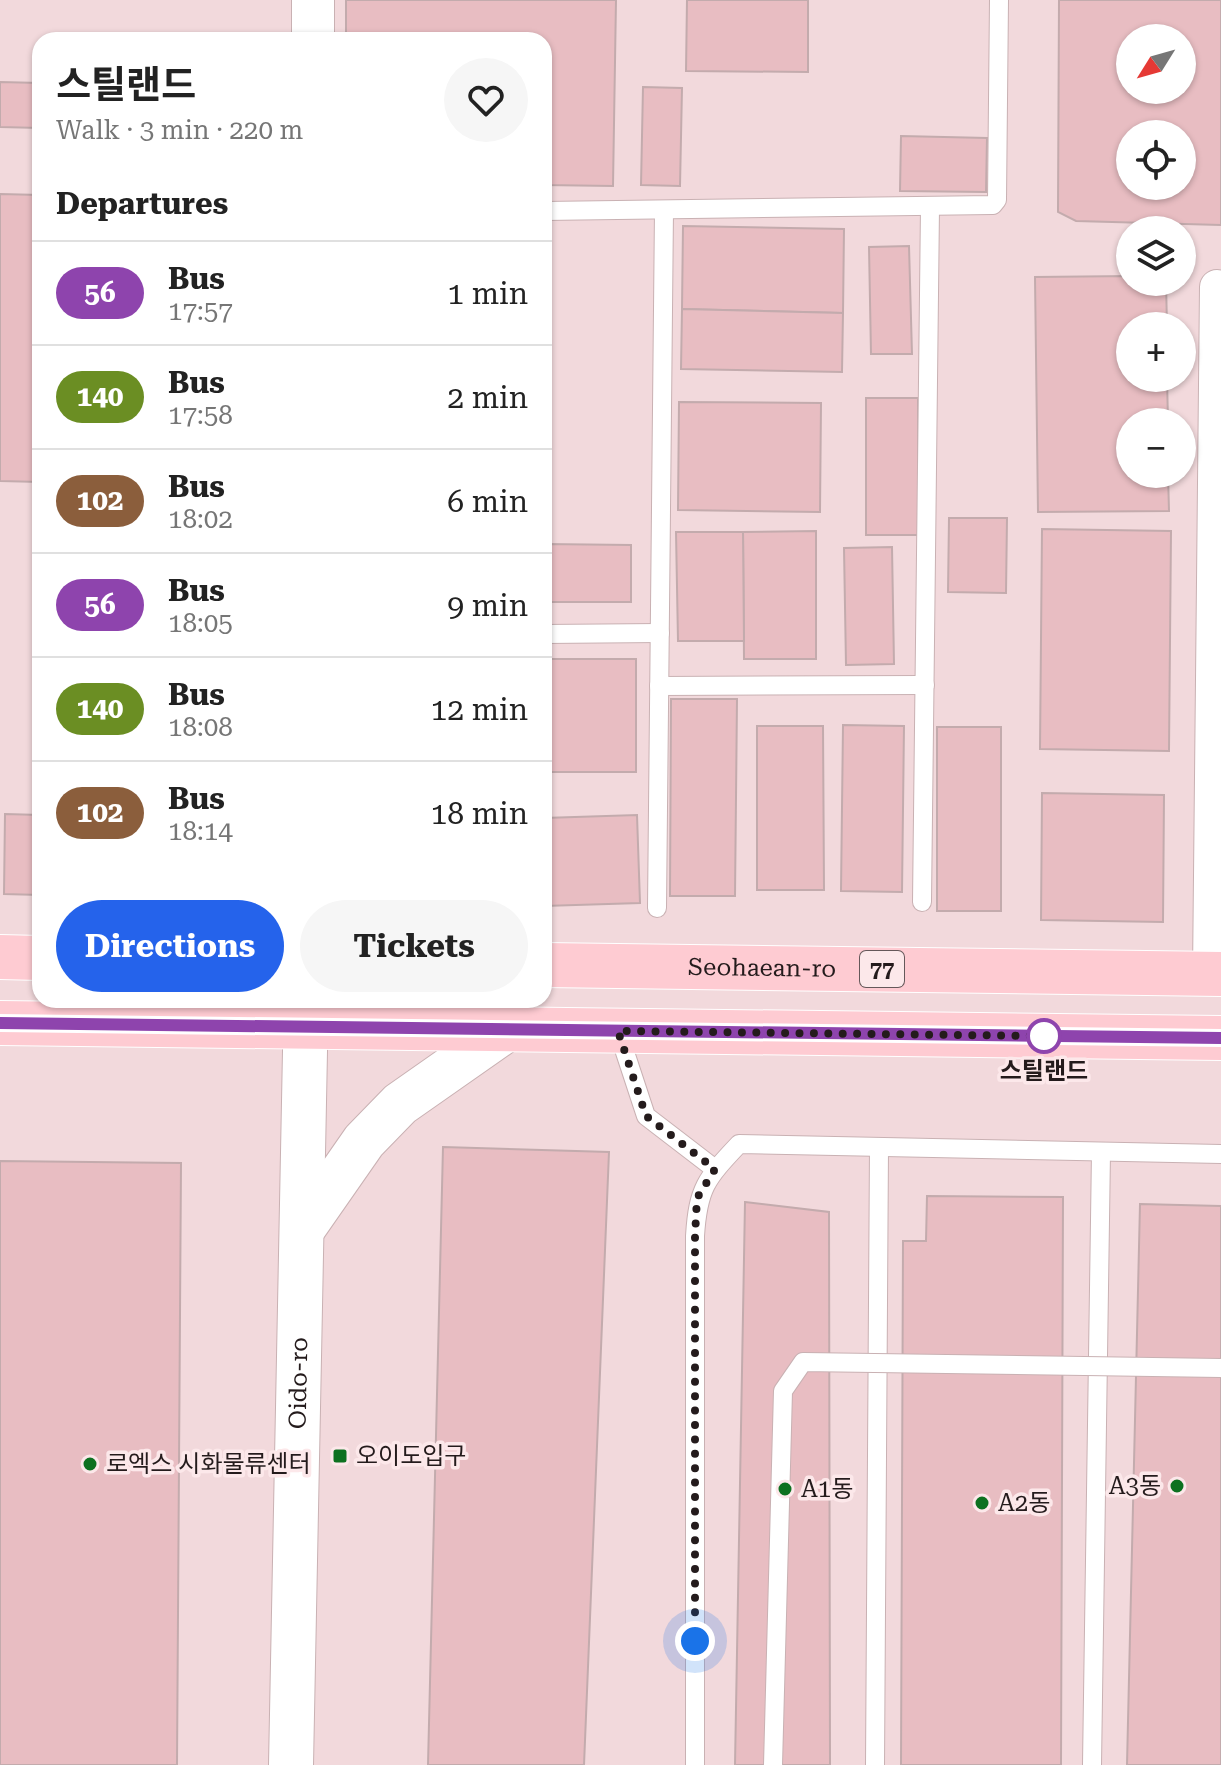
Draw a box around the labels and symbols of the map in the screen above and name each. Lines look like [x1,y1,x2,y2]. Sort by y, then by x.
north arrow [1116,24,1196,104]
road number: 77 [860,951,904,987]
street label: Seohaean-ro [688,953,836,983]
marker: 스틸랜드 [1027,1019,1061,1053]
place label: 스틸랜드 [1000,1057,1088,1085]
street label: Oido-ro [284,1337,313,1429]
place label: 오이도입구 [356,1442,466,1470]
marker: 오이도입구 [331,1447,349,1465]
place label: 로엑스 시화물류센터 [106,1450,311,1478]
marker: 로엑스 시화물류센터 [81,1455,99,1473]
place label: A3동 [1109,1472,1161,1500]
place label: A1동 [801,1475,853,1503]
marker: A3동 [1168,1477,1186,1495]
marker: A1동 [776,1480,794,1498]
place label: A2동 [998,1489,1050,1517]
marker: A2동 [973,1494,991,1512]
your location [675,1621,715,1661]

